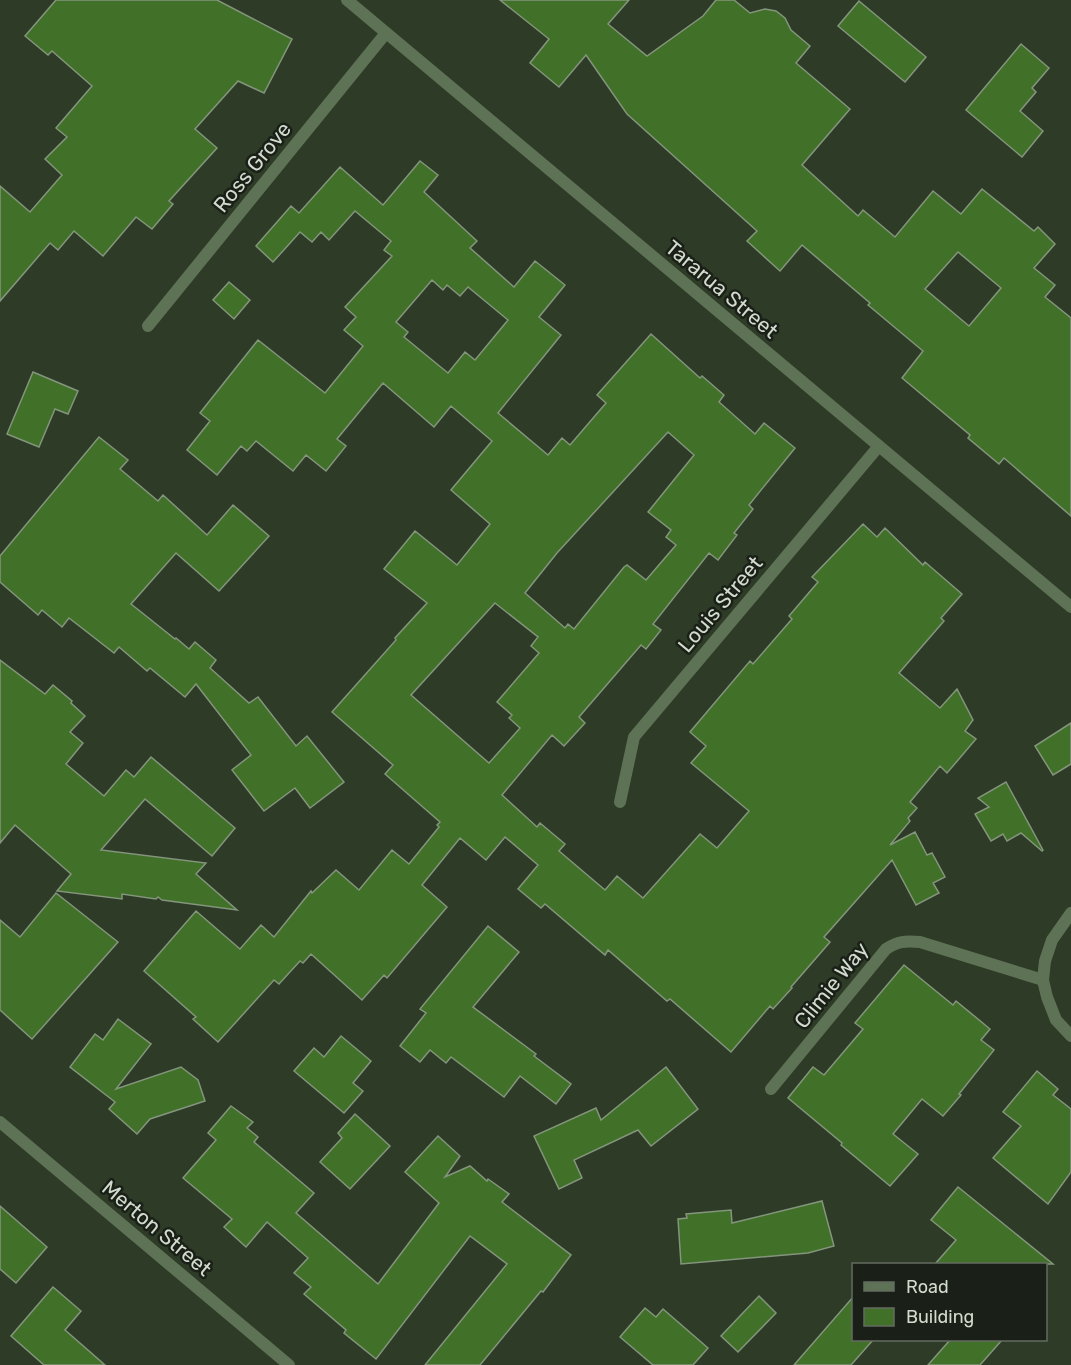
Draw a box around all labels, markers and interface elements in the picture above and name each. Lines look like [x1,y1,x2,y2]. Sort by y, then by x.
street label: Ross Grove [208,117,296,217]
street label: Tararua Street [661,235,783,343]
street label: Louis Street [673,551,767,657]
street label: Climie Way [789,936,874,1033]
street label: Merton Street [97,1175,217,1281]
legend [852,1263,1047,1341]
text: Road [906,1276,949,1298]
text: Building [906,1306,974,1328]

